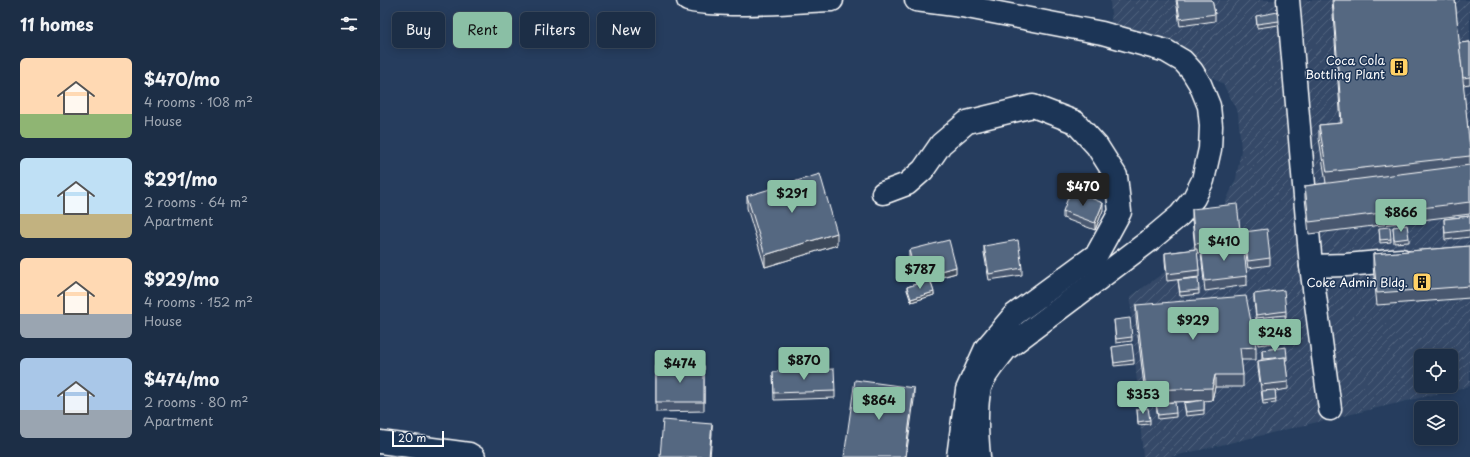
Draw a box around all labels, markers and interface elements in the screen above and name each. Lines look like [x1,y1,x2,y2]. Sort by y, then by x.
text: 11 homes [20,11,94,37]
chip: Buy [392,12,445,48]
chip: Rent [453,12,512,48]
chip: Filters [520,12,589,48]
chip: New [597,12,655,48]
icon: filters [338,13,360,35]
place label: Coca Cola Bottling Plant [1305,51,1386,83]
building icon: Coca Cola Bottling Plant [1388,56,1410,78]
text: $470/mo [144,66,220,92]
icon: home [52,74,100,122]
text: 4 rooms · 108 m² [144,92,253,111]
text: House [144,111,182,130]
text: $291/mo [144,166,217,192]
pin: $470 [1059,173,1107,207]
icon: home [52,174,100,222]
text: $470 [1066,176,1100,195]
pin: $291 [768,180,816,214]
text: $291 [776,183,808,202]
text: 2 rooms · 64 m² [144,192,248,211]
pin: $866 [1377,199,1425,233]
text: $866 [1384,202,1418,221]
text: Apartment [144,211,213,230]
pin: $410 [1200,228,1248,262]
text: $410 [1208,231,1240,250]
pin: $787 [896,256,944,290]
text: $787 [905,259,935,278]
text: $929/mo [144,266,219,292]
building icon: Coke Admin Bldg. [1411,271,1433,293]
place label: Coke Admin Bldg. [1307,273,1408,291]
icon: home [52,274,100,322]
text: 4 rooms · 152 m² [144,292,253,311]
pin: $929 [1169,307,1217,341]
text: $929 [1177,310,1209,329]
text: House [144,311,182,330]
pin: $248 [1251,319,1299,353]
text: $248 [1258,322,1292,341]
pin: $870 [780,347,828,381]
map controls [1414,349,1458,445]
button: locate [1414,349,1458,393]
pin: $474 [656,350,704,384]
text: $870 [787,350,821,369]
text: $474 [664,353,696,372]
text: $474/mo [144,366,219,392]
icon: home [52,374,100,422]
pin: $353 [1119,381,1167,415]
text: $353 [1126,384,1160,403]
pin: $864 [855,387,903,421]
text: $864 [862,390,896,409]
text: 2 rooms · 80 m² [144,392,249,411]
button: layers [1414,401,1458,445]
text: Apartment [144,411,213,430]
scale bar [392,429,444,448]
text: 20 m [398,429,426,446]

